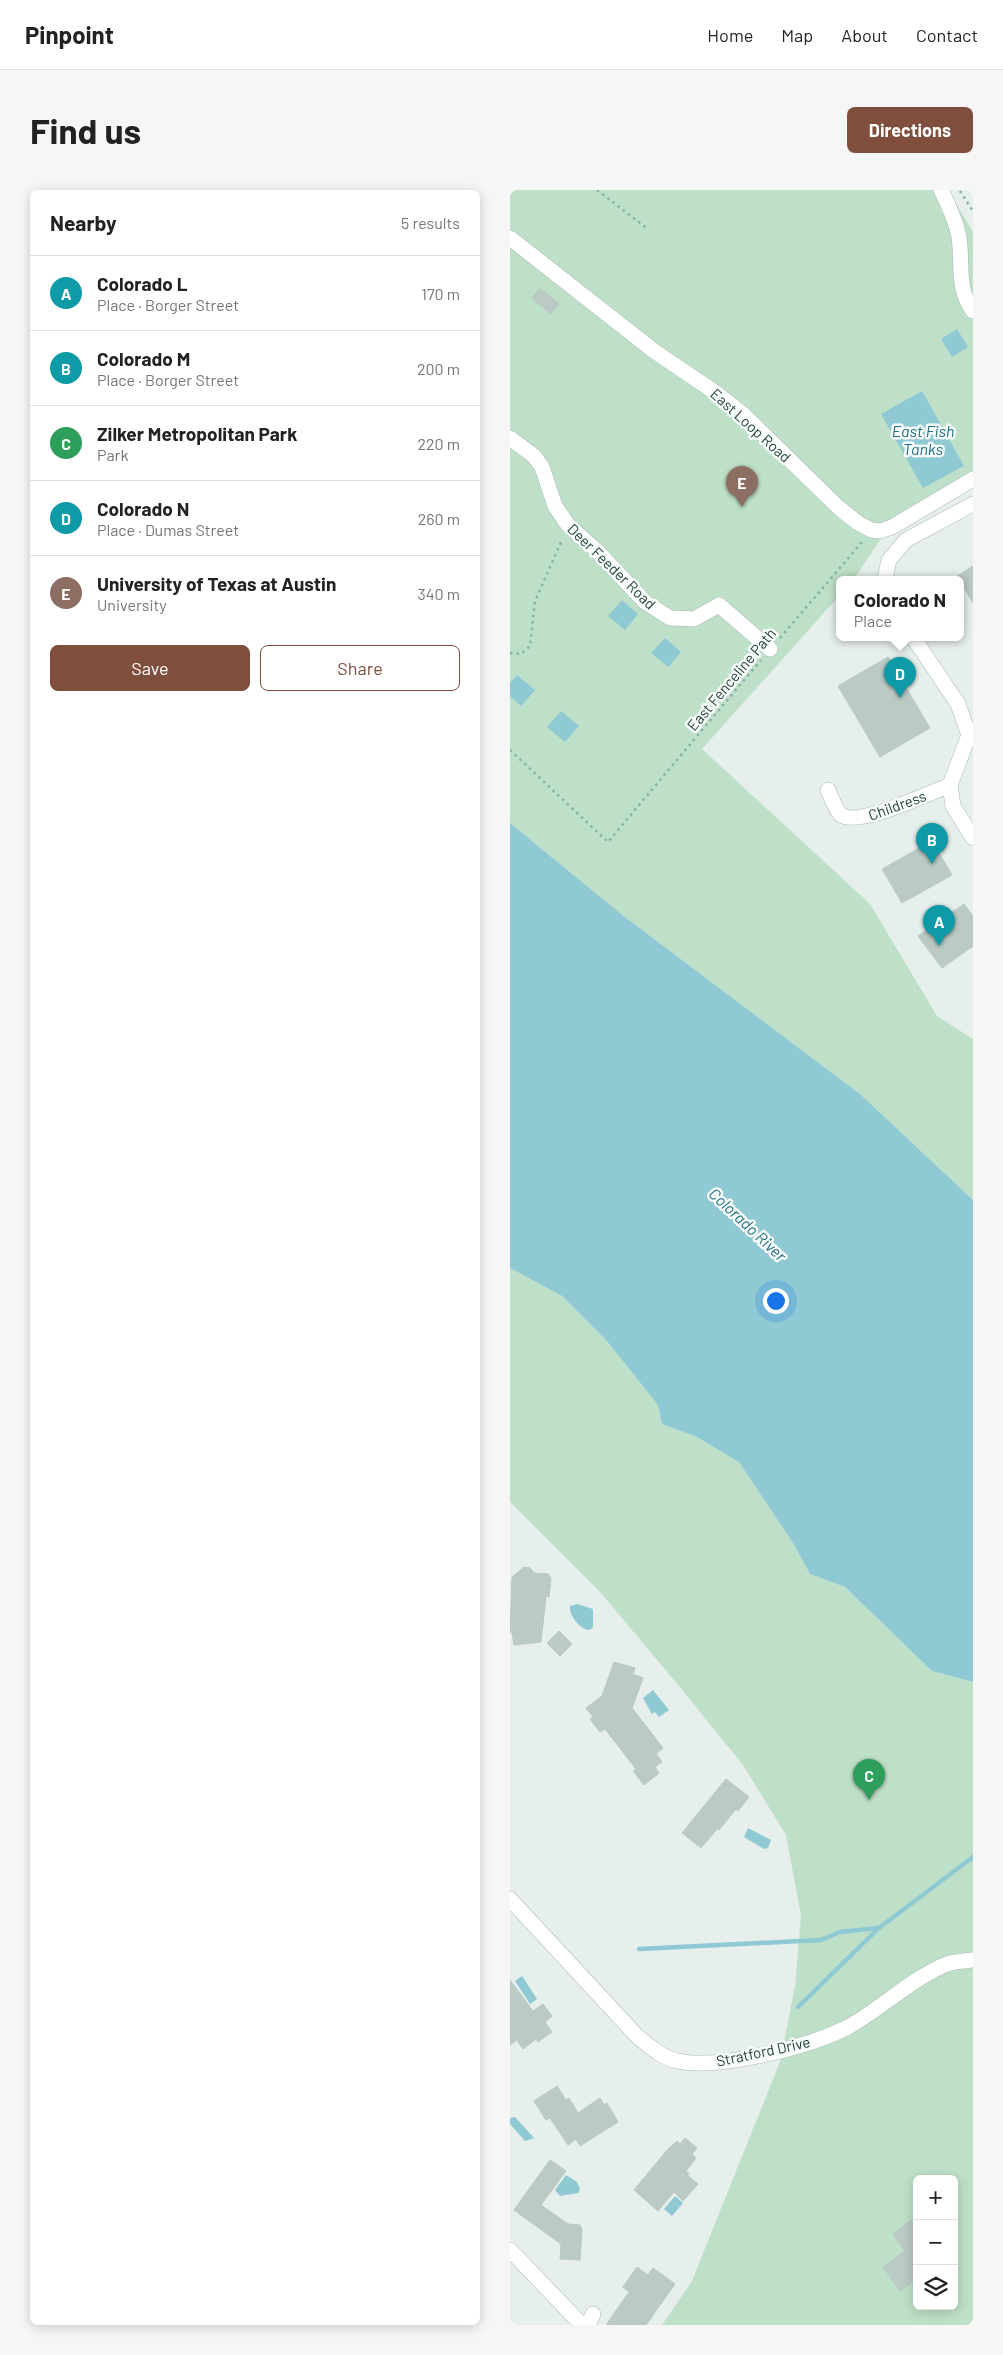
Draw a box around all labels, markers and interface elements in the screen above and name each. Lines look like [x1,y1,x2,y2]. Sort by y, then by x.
text: Pinpoint [25,20,114,49]
text: Home [707,24,753,46]
text: Map [781,24,813,46]
text: About [841,24,888,46]
text: Contact [916,24,978,46]
button: Directions [847,107,973,153]
text: Find us [30,109,141,151]
text: Nearby [50,210,116,235]
text: 5 results [401,213,460,232]
text: Colorado L [97,272,188,295]
text: A [61,284,71,303]
text: 170 m [421,284,460,303]
text: Place · Borger Street [97,295,239,314]
text: Colorado M [97,347,190,370]
text: B [61,359,71,378]
text: 200 m [417,359,460,378]
text: Place · Borger Street [97,370,239,389]
street label: East Loop Road [707,384,795,466]
water label: East Fish Tanks [892,421,954,458]
text: Zilker Metropolitan Park [97,422,297,445]
text: C [61,434,71,453]
text: 220 m [417,434,460,453]
text: Park [97,445,128,464]
pin: E [726,466,758,507]
text: Colorado N [97,497,189,520]
text: D [61,509,71,528]
text: 260 m [418,509,460,528]
street label: Deer Feeder Road [564,519,660,613]
text: Place · Dumas Street [97,520,239,539]
text: University of Texas at Austin [97,572,336,595]
popup [836,576,964,641]
text: E [61,584,71,603]
text: 340 m [417,584,460,603]
text: Colorado N [854,588,946,611]
text: University [97,595,167,614]
text: Place [854,611,892,630]
street label: East Fenceline Path [683,624,779,734]
button: Save [50,645,250,691]
button: Share [260,645,460,691]
pin: D [884,657,916,698]
street label: Childress [866,786,928,824]
pin: B [916,823,948,864]
pin: A [923,905,955,946]
water label: Colorado River [706,1184,791,1265]
your location [763,1288,789,1314]
pin: C [853,1759,885,1800]
street label: Stratford Drive [714,2032,812,2070]
map controls [913,2175,958,2310]
button: + [913,2175,958,2220]
button: − [913,2220,958,2265]
button: layers [913,2265,958,2310]

